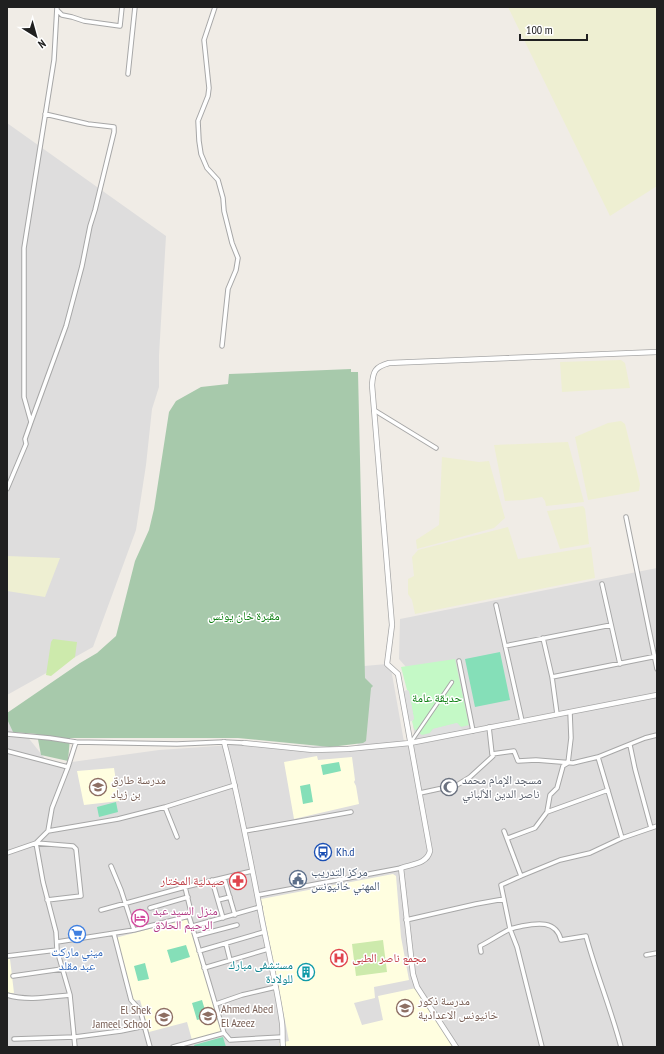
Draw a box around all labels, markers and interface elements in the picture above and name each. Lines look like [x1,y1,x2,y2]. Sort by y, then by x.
north arrow [16,16,56,56]
scale bar [520,16,587,42]
text: 100 m [526,22,553,37]
text: N [35,37,49,51]
park label: مقبرة خان يونس [208,608,280,623]
park label: حديقة عامة [412,690,462,705]
place label: مدرسة طارق بن زياد [111,772,166,801]
place label: مسجد الإمام محمد ناصر الدين الألباني [462,772,542,804]
school or university icon: مدرسة طارق بن زياد [88,777,108,797]
mosque icon: مسجد الإمام محمد ناصر الدين الألباني [439,777,459,797]
bus stop icon: Kh.d [313,842,333,862]
place label: Kh.d [336,844,355,859]
place label: مركز التدريب المهني خانيونس [311,864,380,896]
public building icon: مركز التدريب المهني خانيونس [288,869,308,889]
pharmacy icon: صيدلية المختار [228,871,248,891]
place label: صيدلية المختار [159,873,225,888]
place label: منزل السيد عبد الرحيم الحلاق [153,903,218,933]
hotel icon: منزل السيد عبد الرحيم الحلاق [130,908,150,928]
supermarket icon: ميني ماركت عبد مقلد [67,924,87,944]
place label: ميني ماركت عبد مقلد [51,944,103,973]
hospital icon: مجمع ناصر الطبى [329,948,349,968]
place label: مجمع ناصر الطبى [352,950,427,965]
place label: مستشفى مبارك للولادة [229,957,293,986]
building icon: مستشفى مبارك للولادة [296,962,316,982]
place label: مدرسة ذكور خانيونس الاعدادية [417,993,499,1022]
school or university icon: مدرسة ذكور خانيونس الاعدادية [395,998,415,1018]
place label: Ahmed Abed El Azeez [221,1001,273,1030]
place label: El Shek Jameel School [91,1002,151,1031]
school or university icon: Ahmed Abed El Azeez [198,1006,218,1026]
school or university icon: El Shek Jameel School [154,1007,174,1027]

